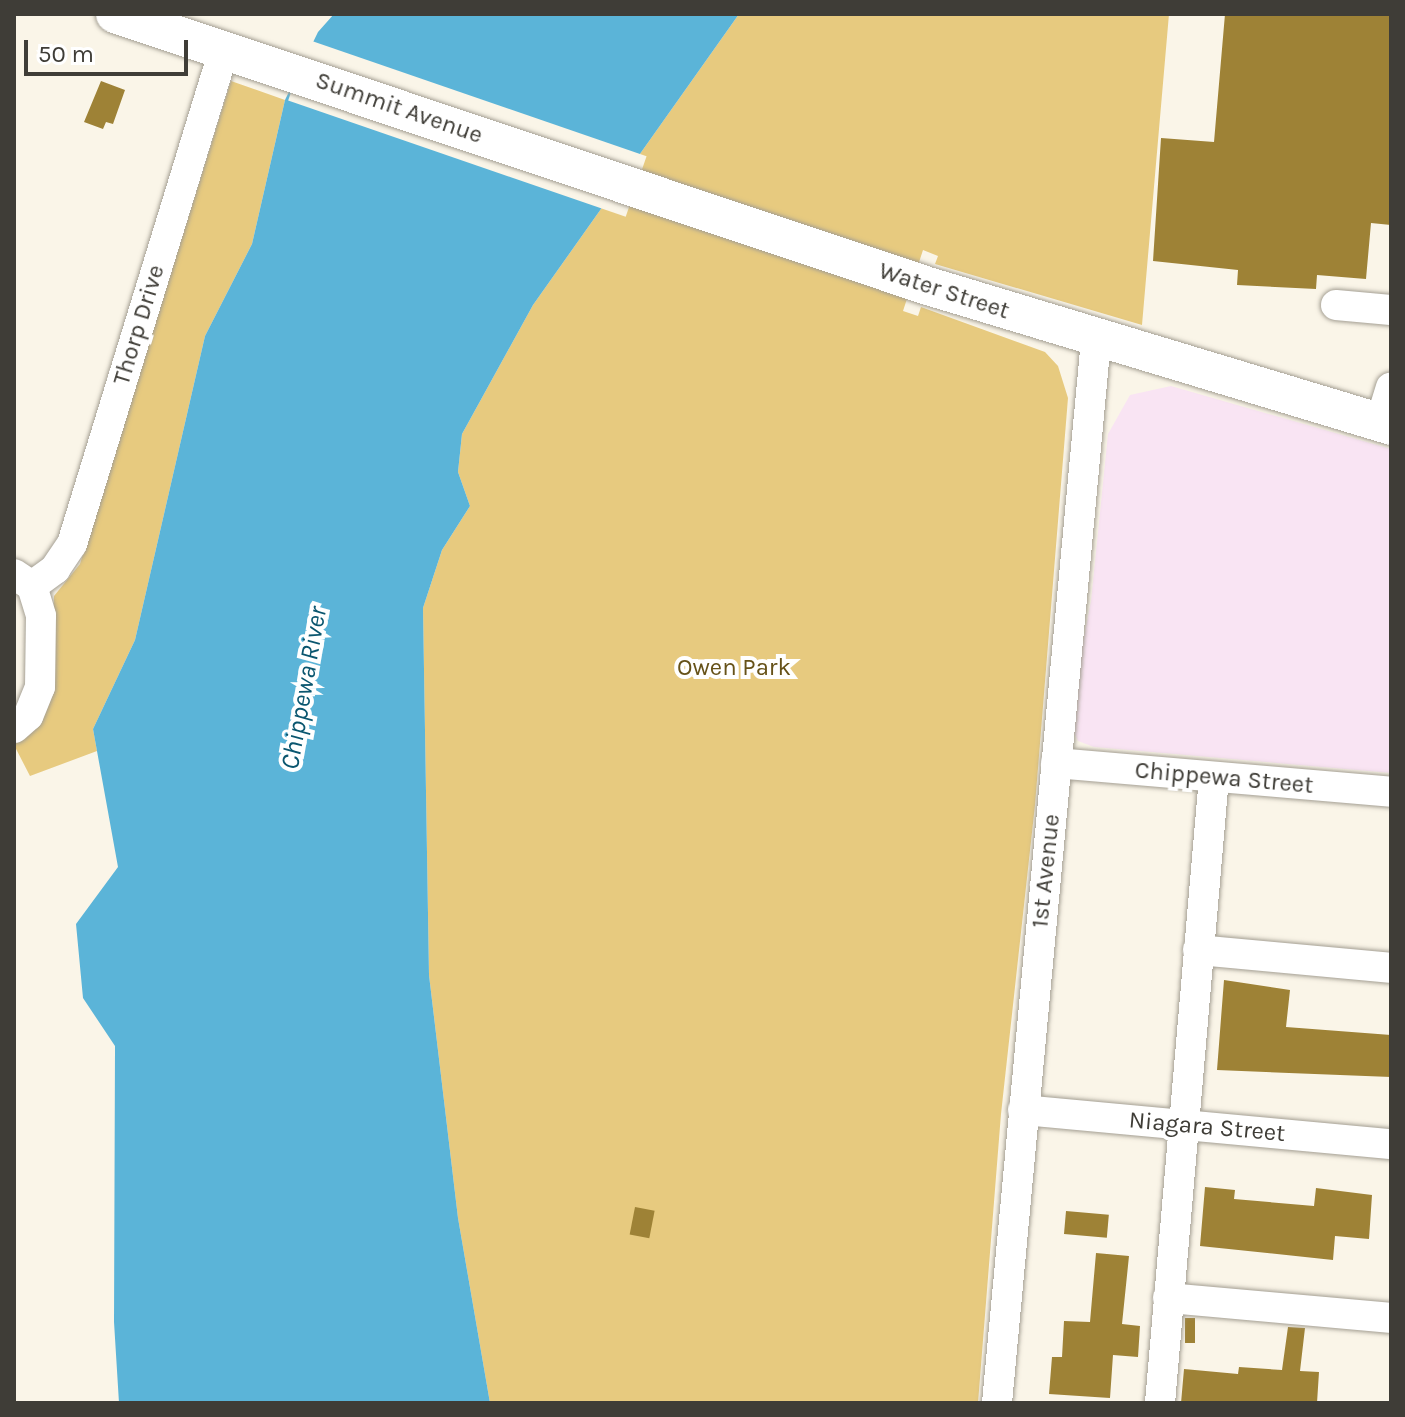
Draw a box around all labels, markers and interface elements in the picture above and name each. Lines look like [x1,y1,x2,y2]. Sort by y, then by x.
scale bar [28,24,192,74]
text: 50 m [38,40,94,68]
street label: Summit Avenue [312,66,486,150]
street label: Water Street [875,256,1013,326]
street label: Thorp Drive [107,261,171,389]
water label: Chippewa River [274,604,334,772]
park label: Owen Park [677,654,791,682]
street label: Chippewa Street [1134,756,1314,800]
street label: 1st Avenue [1026,813,1066,929]
street label: Niagara Street [1128,1106,1286,1148]

